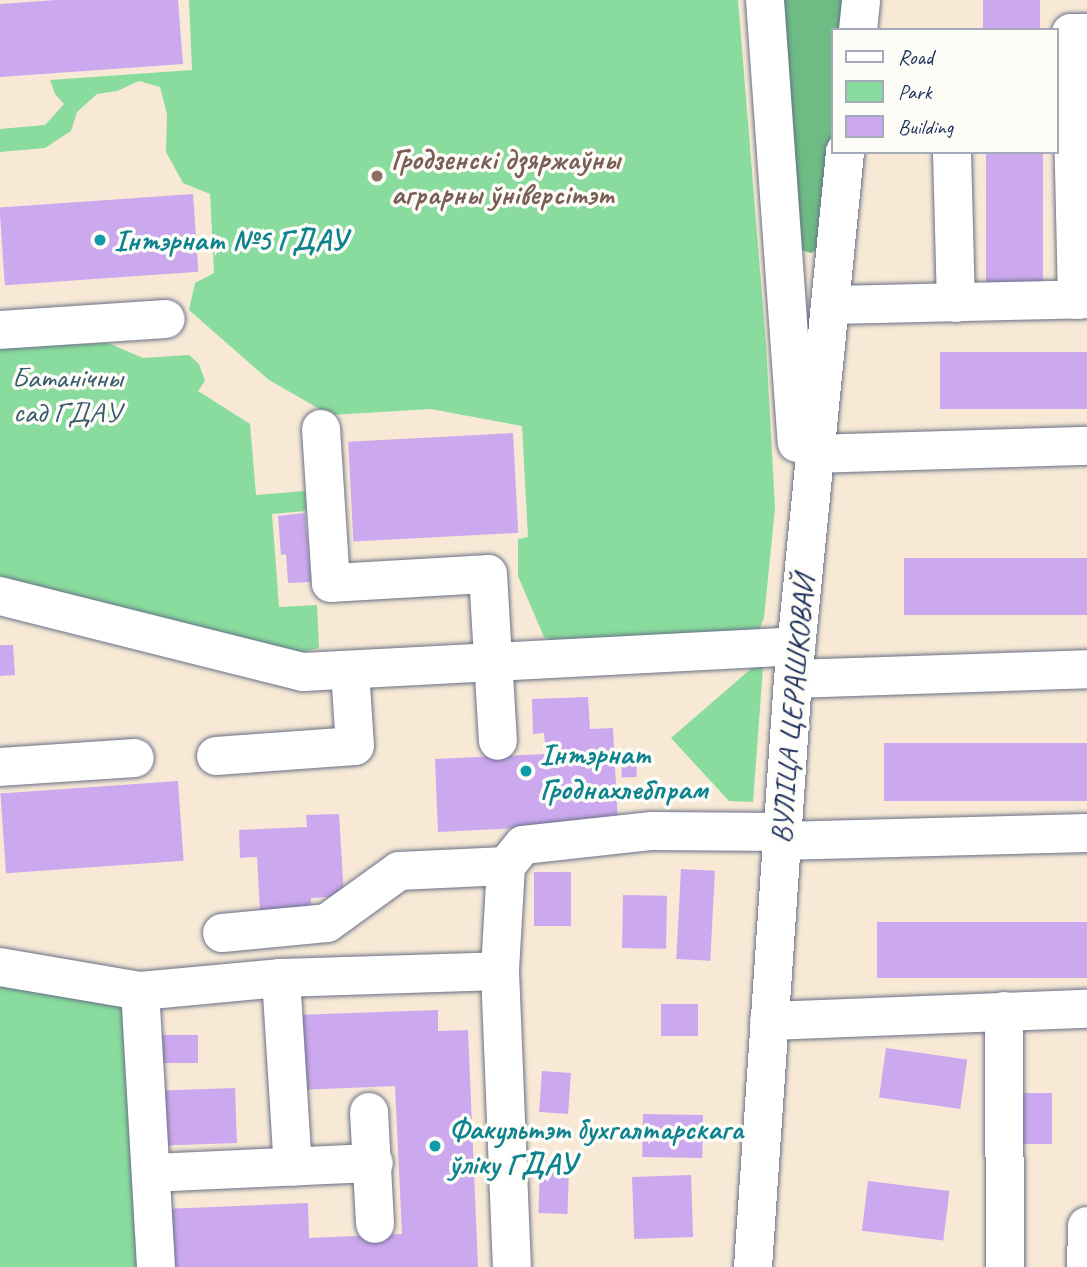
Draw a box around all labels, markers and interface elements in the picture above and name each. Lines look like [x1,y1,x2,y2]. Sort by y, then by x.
legend [832,28,1059,154]
text: Road [898,44,933,70]
text: Park [898,79,931,105]
text: Building [898,114,953,140]
place label: Гродзенскі дзяржаўны аграрны ўніверсітэт [391,141,620,212]
marker: Гродзенскі дзяржаўны аграрны ўніверсітэт [369,168,385,184]
place label: Інтэрнат №5 ГДАУ [114,222,348,258]
marker: Інтэрнат №5 ГДАУ [92,232,108,248]
park label: Батанічны сад ГДАУ [11,359,123,430]
street label: ВУЛІЦА ЦЕРАШКОВАЙ [762,574,822,844]
place label: Інтэрнат Гроднахлебпрам [540,736,707,806]
marker: Інтэрнат Гроднахлебпрам [518,763,534,779]
place label: Факультэт бухгалтарскага ўліку ГДАУ [449,1111,746,1182]
marker: Факультэт бухгалтарскага ўліку ГДАУ [427,1138,443,1154]

